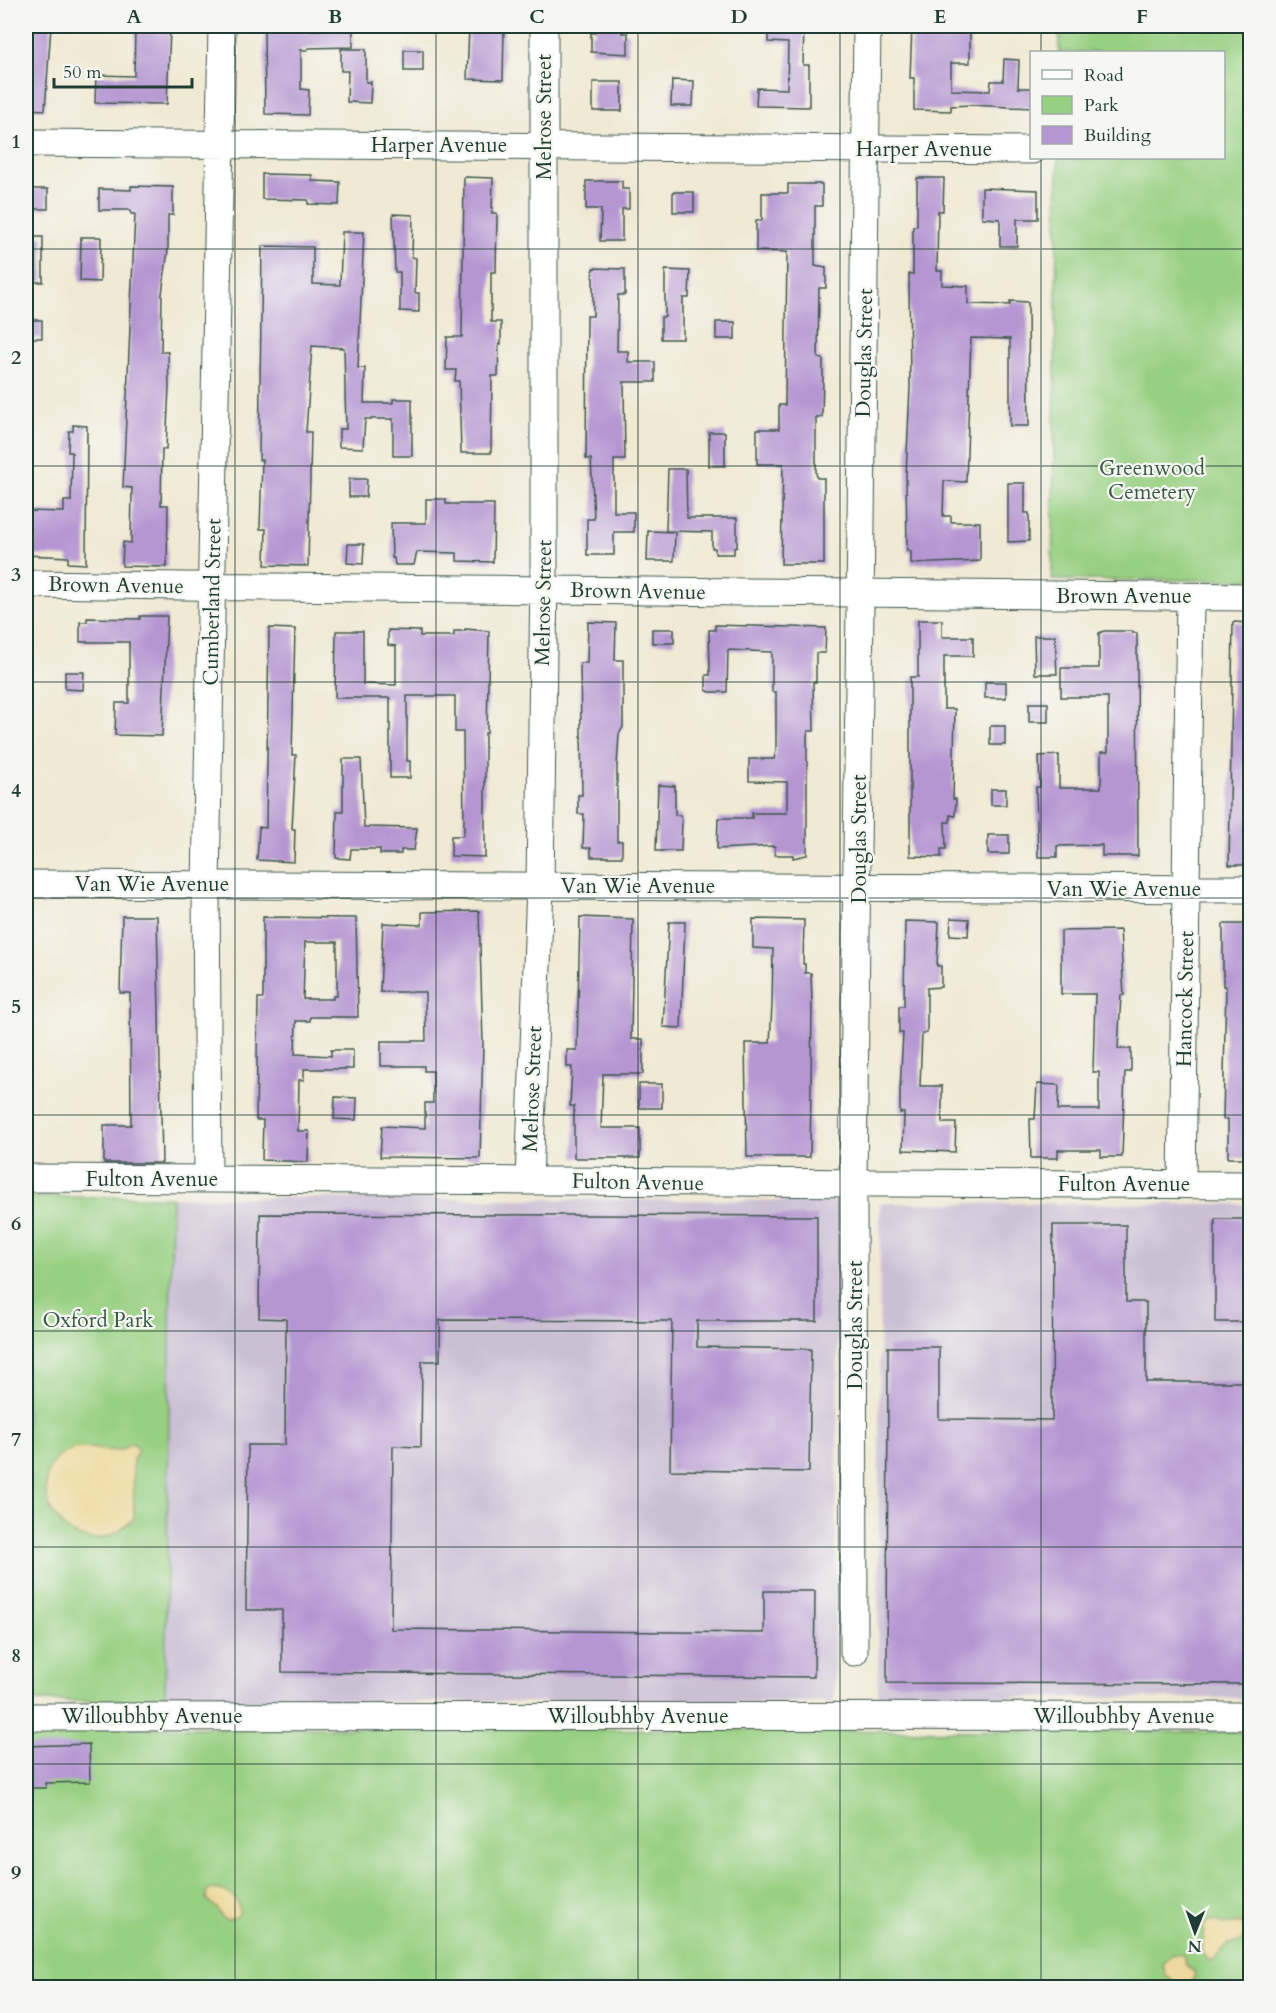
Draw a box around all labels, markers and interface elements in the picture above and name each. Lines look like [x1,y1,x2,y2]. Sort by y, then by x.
text: A [126,3,142,30]
text: B [328,3,342,30]
text: C [529,3,545,30]
text: D [730,3,748,30]
text: E [934,3,946,30]
text: F [1136,3,1148,30]
scale bar [54,51,192,89]
legend [1030,51,1225,159]
street label: Melrose Street [530,53,559,180]
text: 50 m [63,60,102,85]
text: Road [1084,63,1124,88]
text: Park [1084,93,1119,118]
text: Building [1084,123,1152,148]
text: 1 [11,128,21,155]
street label: Harper Avenue [371,131,507,160]
street label: Harper Avenue [856,135,992,164]
street label: Douglas Street [849,288,880,418]
text: 2 [11,344,21,371]
park label: Greenwood Cemetery [1099,454,1205,507]
street label: Cumberland Street [197,518,228,686]
street label: Melrose Street [528,539,559,666]
text: 3 [11,561,21,588]
street label: Brown Avenue [48,570,184,601]
street label: Brown Avenue [570,576,706,607]
street label: Brown Avenue [1056,582,1192,611]
street label: Douglas Street [845,774,874,904]
text: 4 [11,777,21,804]
street label: Van Wie Avenue [75,870,229,899]
street label: Van Wie Avenue [561,872,715,901]
street label: Van Wie Avenue [1047,875,1201,904]
street label: Hancock Street [1170,930,1201,1067]
text: 5 [11,993,21,1020]
street label: Melrose Street [516,1025,549,1153]
street label: Fulton Avenue [86,1165,218,1194]
street label: Fulton Avenue [571,1167,704,1198]
street label: Fulton Avenue [1058,1170,1190,1199]
text: 6 [11,1210,21,1237]
street label: Douglas Street [841,1260,870,1390]
park label: Oxford Park [42,1306,154,1335]
text: 7 [11,1426,21,1453]
text: 8 [11,1642,21,1669]
street label: Willoubhby Avenue [60,1702,243,1731]
street label: Willoubhby Avenue [546,1702,729,1731]
street label: Willoubhby Avenue [1032,1702,1215,1731]
text: 9 [11,1859,21,1886]
north arrow [1165,1902,1225,1962]
text: N [1188,1935,1202,1957]

